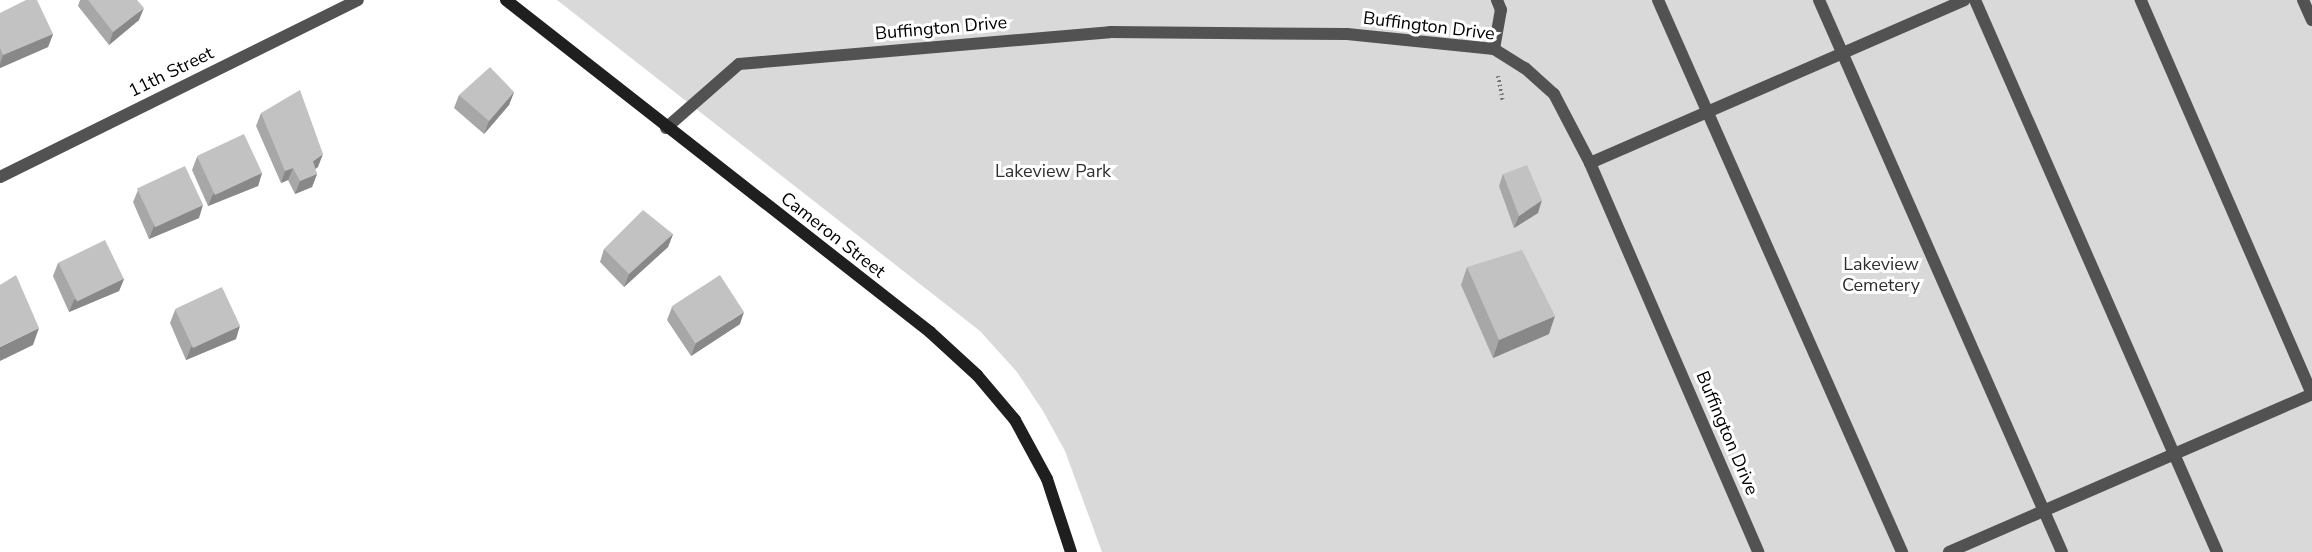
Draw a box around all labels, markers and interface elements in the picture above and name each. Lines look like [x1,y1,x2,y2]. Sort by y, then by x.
street label: Buffington Drive [1362,7,1496,45]
street label: Buffington Drive [874,11,1008,45]
street label: 11th Street [125,42,217,102]
park label: Lakeview Park [995,160,1111,182]
street label: Cameron Street [776,188,890,282]
park label: Lakeview Cemetery [1842,254,1920,296]
street label: Buffington Drive [1691,368,1763,498]

